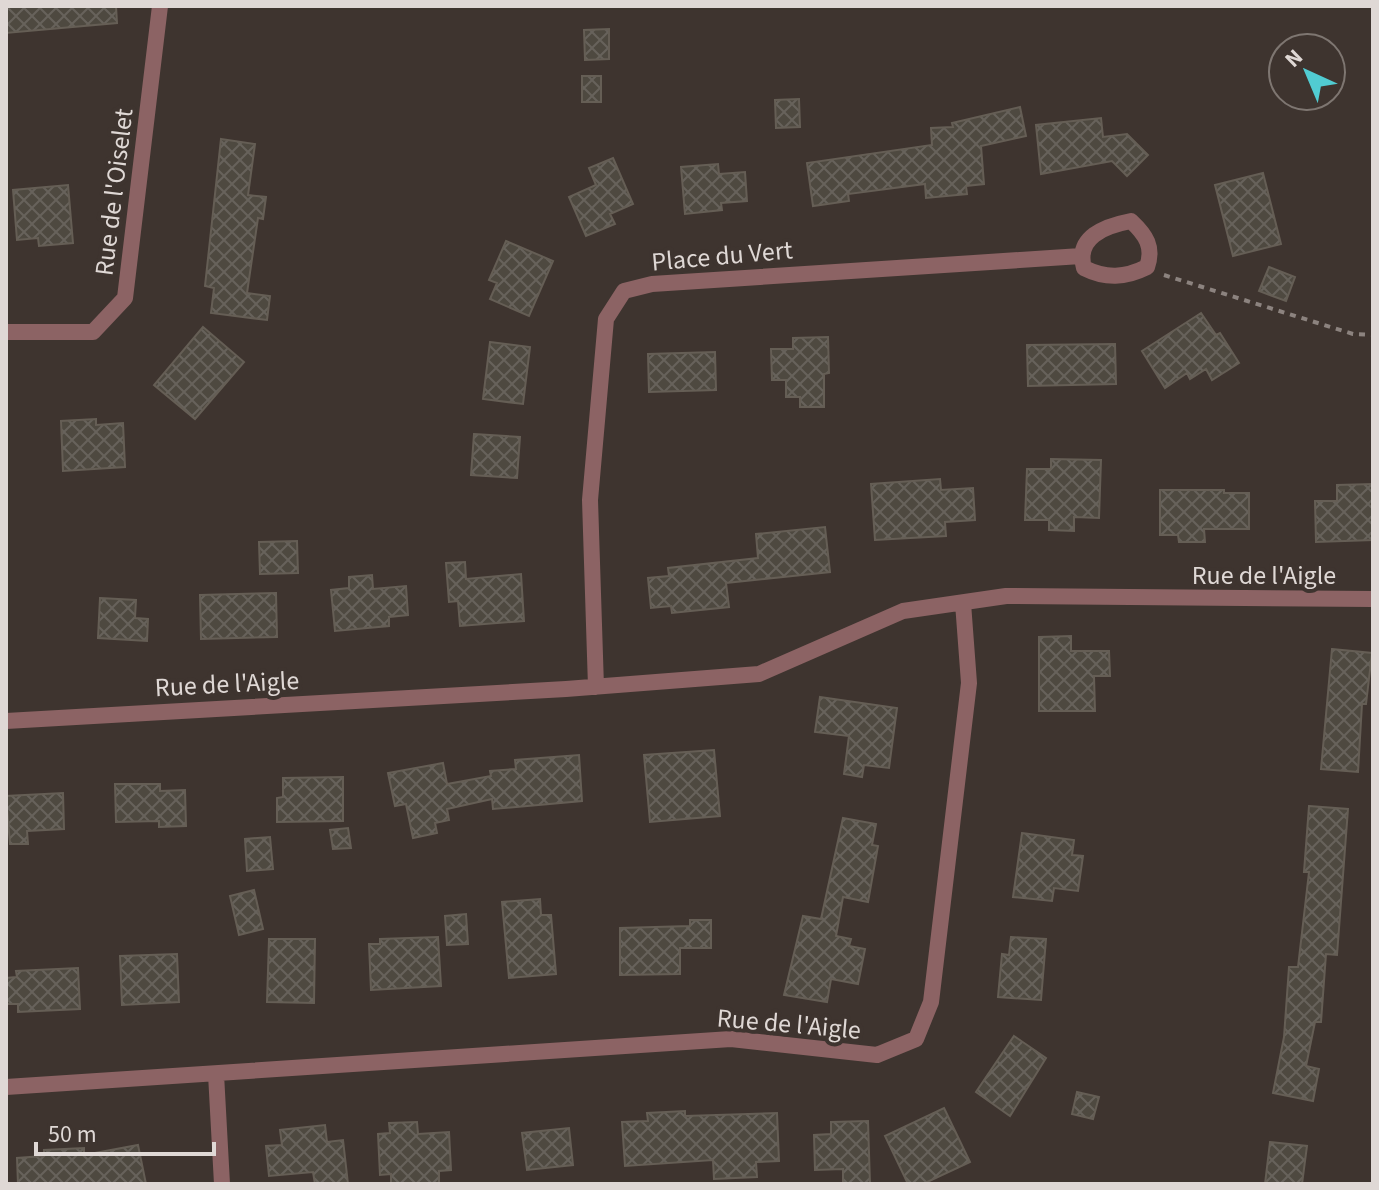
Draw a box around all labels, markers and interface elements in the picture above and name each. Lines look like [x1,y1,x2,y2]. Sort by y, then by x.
north arrow [1267,32,1347,112]
text: N [1277,42,1310,75]
street label: Rue de l'Oiselet [85,106,143,278]
street label: Place du Vert [650,231,794,281]
street label: Rue de l'Aigle [1192,557,1336,594]
street label: Rue de l'Aigle [154,662,300,706]
street label: Rue de l'Aigle [715,999,863,1049]
scale bar [36,1106,214,1156]
text: 50 m [48,1117,97,1152]

